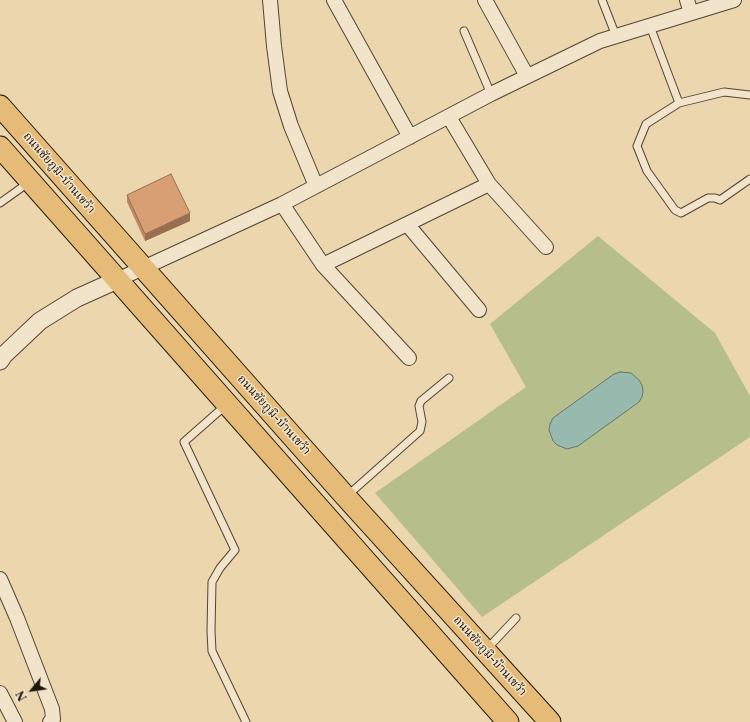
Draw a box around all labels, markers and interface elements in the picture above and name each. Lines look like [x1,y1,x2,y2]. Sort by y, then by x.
street label: ถนนชัยภูมิ-บ้านเขว้า [20,130,98,216]
street label: ถนนชัยภูมิ-บ้านเขว้า [234,372,314,458]
street label: ถนนชัยภูมิ-บ้านเขว้า [450,613,530,699]
north arrow [12,670,52,710]
text: N [13,688,30,703]

